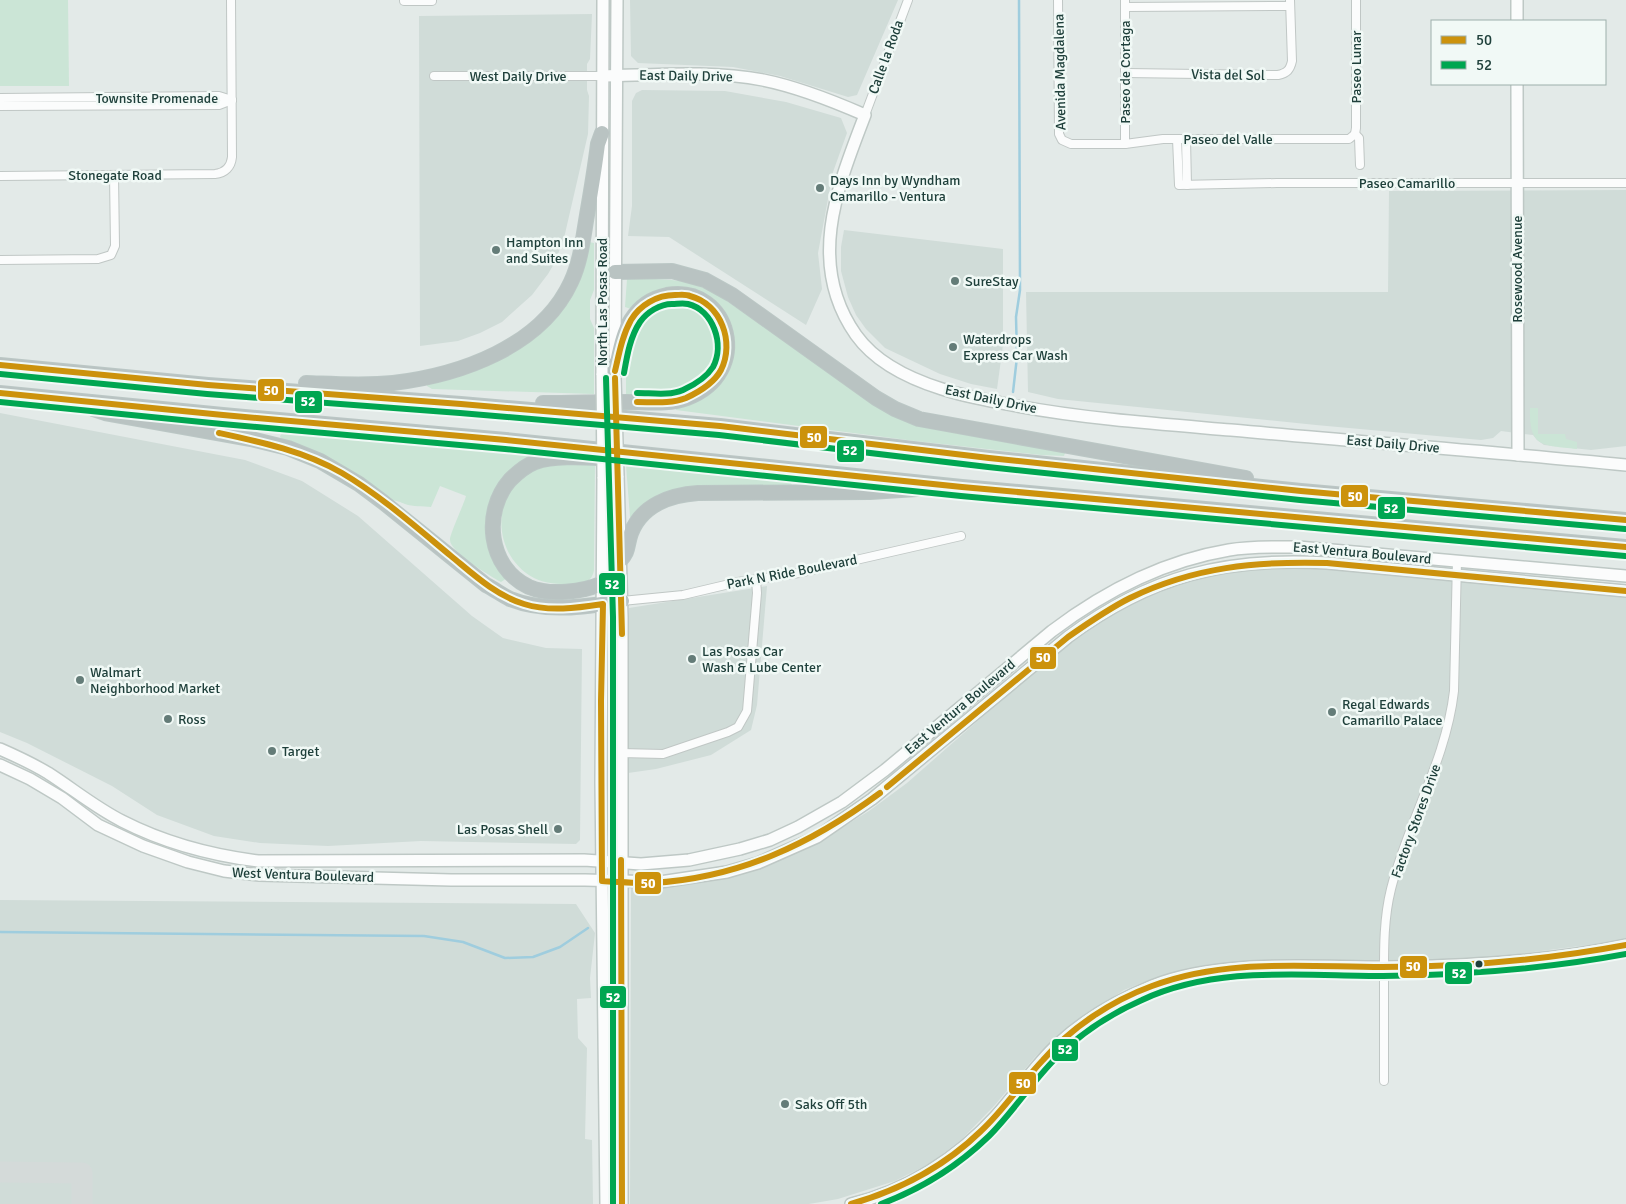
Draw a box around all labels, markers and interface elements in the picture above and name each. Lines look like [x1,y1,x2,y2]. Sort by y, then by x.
street label: Avenida Magdalena [1050,14,1070,130]
street label: Calle la Roda [865,18,907,96]
street label: Paseo de Cortaga [1117,20,1134,124]
legend [1431,20,1606,85]
street label: Paseo Lunar [1348,30,1365,103]
text: 50 [1476,31,1492,49]
text: 52 [1476,56,1492,74]
street label: Vista del Sol [1191,66,1265,84]
street label: East Daily Drive [639,67,733,85]
street label: West Daily Drive [469,68,567,85]
street label: Townsite Promenade [96,90,218,107]
street label: Paseo del Valle [1183,131,1273,148]
street label: Stonegate Road [68,167,162,184]
place label: Days Inn by Wyndham Camarillo - Ventura [830,172,960,205]
street label: Paseo Camarillo [1359,175,1455,192]
marker: Days Inn by Wyndham Camarillo - Ventura [814,182,826,194]
street label: Rosewood Avenue [1509,215,1526,323]
place label: Hampton Inn and Suites [506,234,583,267]
street label: North Las Posas Road [594,238,611,366]
marker: Hampton Inn and Suites [490,244,502,256]
place label: SureStay [965,273,1019,290]
marker: SureStay [949,275,961,287]
place label: Waterdrops Express Car Wash [963,331,1068,364]
marker: Waterdrops Express Car Wash [947,341,959,353]
line badge: 50 [257,378,285,402]
street label: East Daily Drive [943,381,1039,417]
text: 50 [263,382,279,399]
line badge: 52 [294,390,323,414]
text: 52 [300,393,316,410]
line badge: 50 [799,425,828,449]
text: 50 [806,429,822,446]
street label: East Daily Drive [1346,431,1440,457]
line badge: 52 [836,439,865,463]
text: 52 [842,442,858,459]
line badge: 50 [1340,484,1369,508]
text: 50 [1347,488,1363,505]
line badge: 52 [1377,496,1406,520]
text: 52 [1383,500,1399,517]
street label: East Ventura Boulevard [1292,538,1432,568]
street label: Park N Ride Boulevard [725,551,859,593]
line badge: 52 [598,572,626,596]
text: 52 [604,576,620,593]
place label: Las Posas Car Wash & Lube Center [702,643,822,676]
line badge: 50 [1029,646,1057,670]
text: 50 [1035,649,1051,666]
marker: Las Posas Car Wash & Lube Center [686,653,698,665]
street label: East Ventura Boulevard [901,656,1019,758]
place label: Walmart Neighborhood Market [90,664,220,697]
marker: Walmart Neighborhood Market [74,674,86,686]
place label: Regal Edwards Camarillo Palace [1342,696,1443,729]
marker: Regal Edwards Camarillo Palace [1326,706,1338,718]
place label: Ross [178,711,206,728]
marker: Ross [162,713,174,725]
place label: Target [282,743,319,760]
marker: Target [266,745,278,757]
street label: Factory Stores Drive [1388,762,1444,880]
place label: Las Posas Shell [457,821,548,838]
marker: Las Posas Shell [552,823,564,835]
street label: West Ventura Boulevard [232,864,374,886]
line badge: 50 [634,871,662,895]
text: 50 [640,875,656,892]
line badge: 50 [1399,955,1428,979]
text: 50 [1405,958,1421,975]
unlabelled marker [1474,959,1484,969]
line badge: 52 [1444,961,1473,985]
text: 52 [1451,965,1467,982]
line badge: 52 [599,985,627,1009]
text: 52 [605,989,621,1006]
line badge: 52 [1051,1038,1079,1062]
text: 52 [1057,1041,1073,1058]
line badge: 50 [1008,1071,1037,1095]
text: 50 [1015,1075,1031,1092]
place label: Saks Off 5th [795,1096,868,1113]
marker: Saks Off 5th [779,1098,791,1110]

